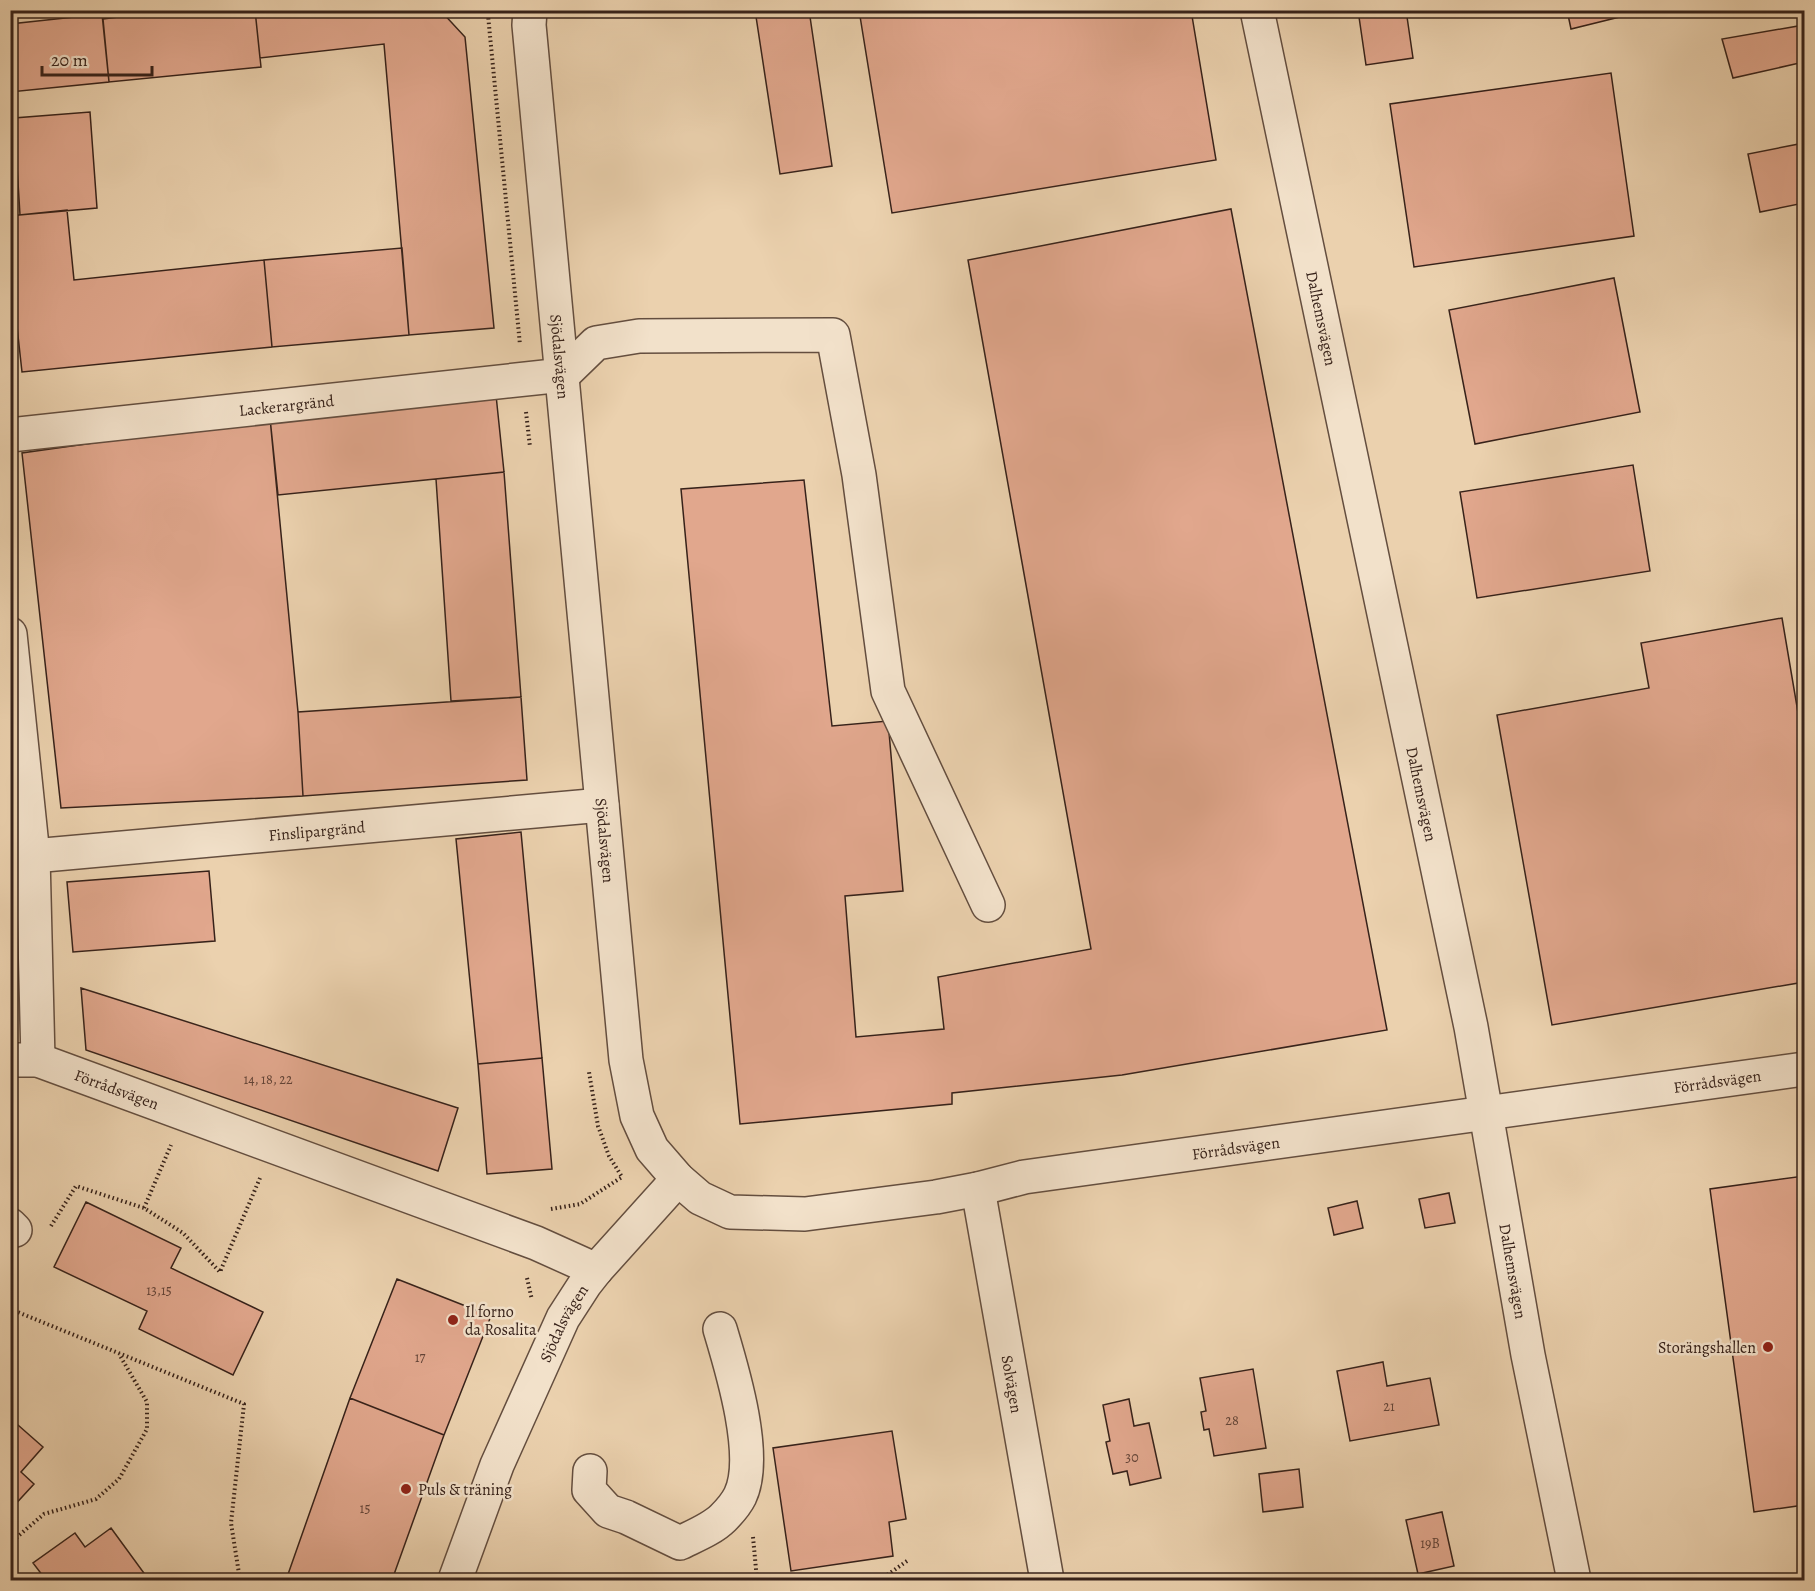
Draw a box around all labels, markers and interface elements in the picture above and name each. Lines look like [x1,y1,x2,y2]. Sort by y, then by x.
scale bar [42,39,152,77]
text: 20 m [51,48,88,72]
street label: Dalhemsvägen [1300,269,1342,368]
street label: Sjödalsvägen [544,313,574,400]
street label: Lackerargränd [238,390,336,422]
street label: Dalhemsvägen [1400,745,1442,844]
street label: Sjödalsvägen [590,797,619,884]
street label: Finslipargränd [268,816,367,847]
street label: Förrådsvägen [71,1064,162,1116]
street label: Förrådsvägen [1672,1065,1763,1099]
house number: 14, 18, 22 [243,1070,293,1089]
street label: Förrådsvägen [1191,1132,1281,1166]
street label: Dalhemsvägen [1493,1222,1532,1321]
house number: 13,15 [146,1281,172,1300]
street label: Sjödalsvägen [535,1281,594,1366]
place label: Il forno da Rosalita [465,1301,537,1341]
marker: Il forno da Rosalita [446,1313,460,1327]
place label: Storängshallen [1658,1337,1756,1359]
marker: Storängshallen [1761,1340,1775,1354]
house number: 17 [415,1348,425,1367]
street label: Solvägen [996,1354,1027,1415]
house number: 21 [1383,1397,1395,1416]
house number: 28 [1225,1411,1239,1430]
house number: 30 [1125,1448,1139,1467]
place label: Puls & träning [418,1479,512,1501]
marker: Puls & träning [399,1482,413,1496]
house number: 15 [360,1499,370,1518]
house number: 19B [1420,1534,1440,1553]

